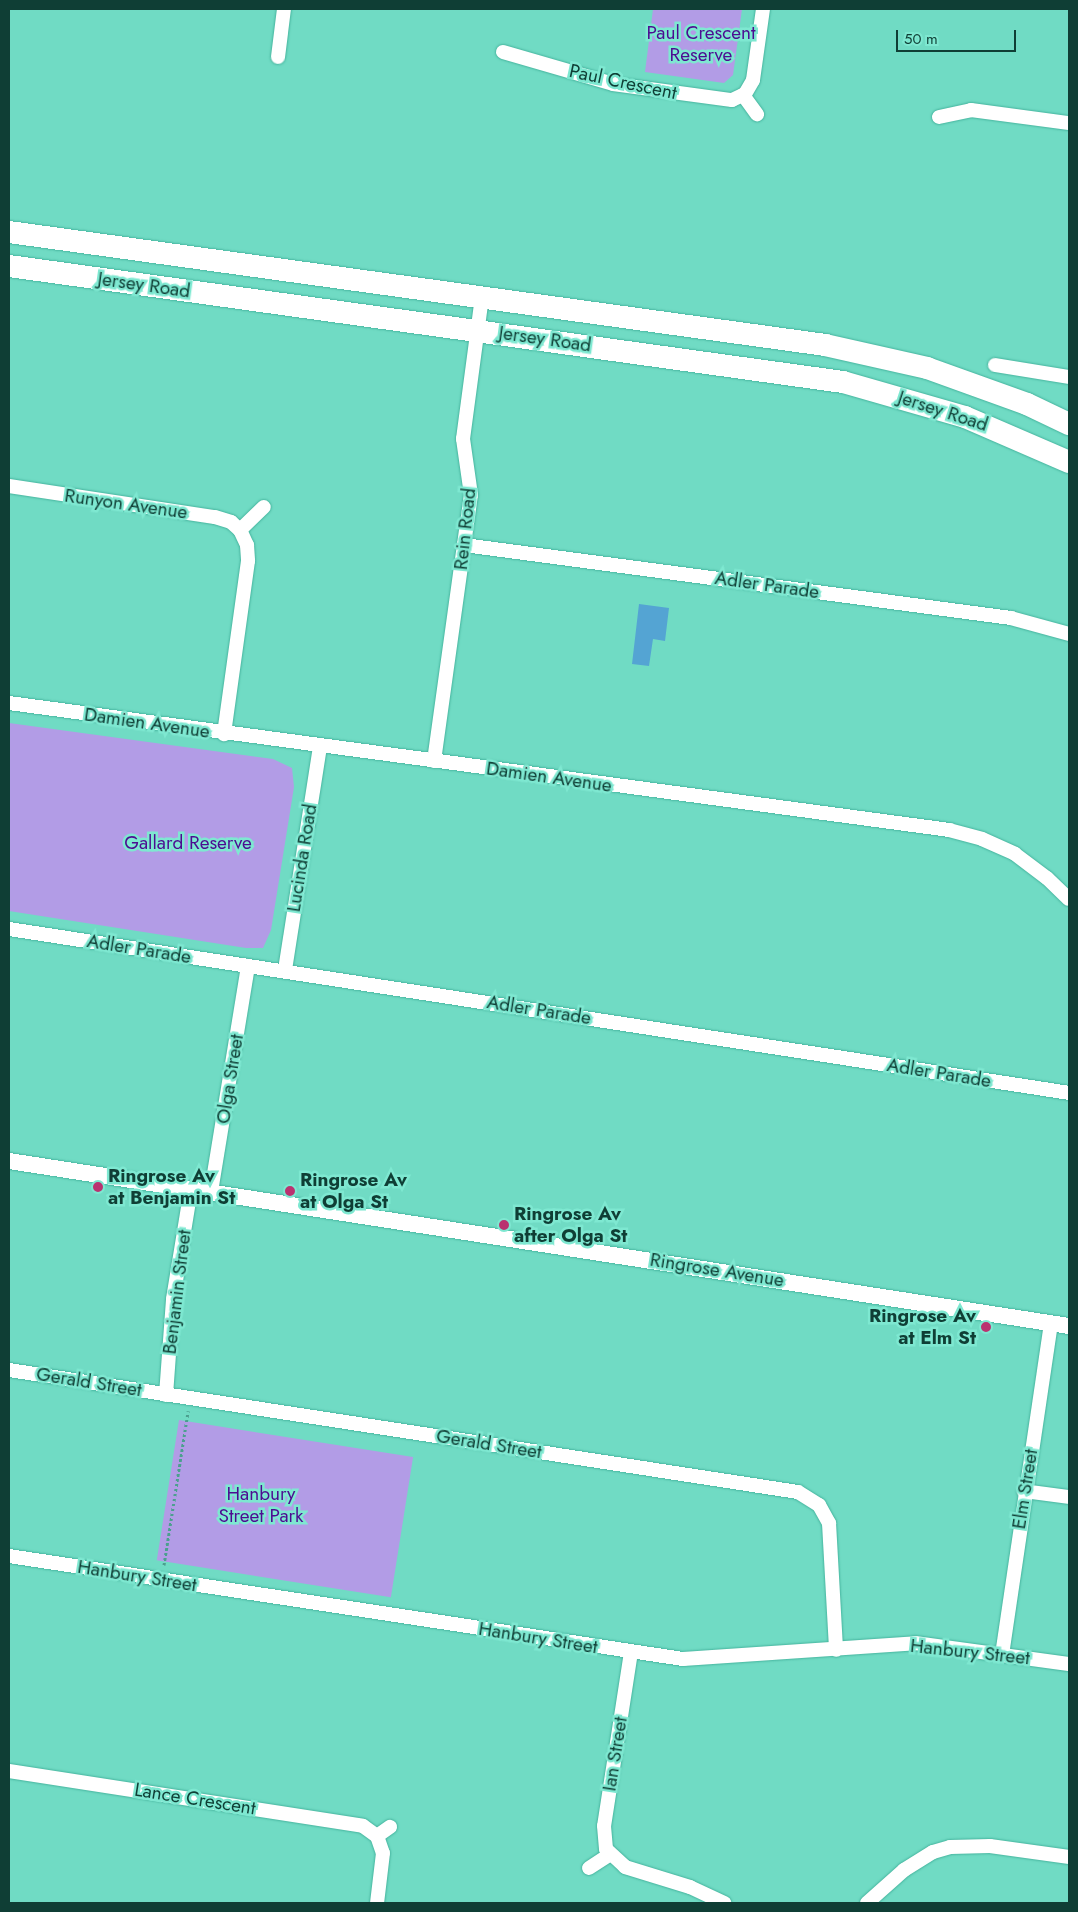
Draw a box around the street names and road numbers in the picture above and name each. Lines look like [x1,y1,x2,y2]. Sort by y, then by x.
street label: Paul Crescent [567,60,679,104]
street label: Jersey Road [96,267,192,303]
street label: Jersey Road [497,321,593,357]
street label: Jersey Road [895,386,991,436]
street label: Runyon Avenue [63,484,189,524]
street label: Rein Road [449,487,481,571]
street label: Adler Parade [713,566,821,604]
street label: Damien Avenue [83,703,211,743]
street label: Damien Avenue [485,757,613,797]
street label: Lucinda Road [282,802,322,914]
street label: Adler Parade [85,930,193,968]
street label: Adler Parade [485,991,593,1029]
street label: Olga Street [212,1033,248,1125]
street label: Adler Parade [885,1054,993,1092]
street label: Benjamin Street [158,1229,196,1355]
street label: Ringrose Avenue [648,1248,786,1292]
street label: Gerald Street [35,1362,143,1402]
street label: Gerald Street [435,1424,543,1464]
street label: Elm Street [1007,1447,1043,1531]
street label: Hanbury Street [76,1555,198,1597]
street label: Hanbury Street [477,1617,599,1659]
street label: Hanbury Street [909,1634,1031,1670]
street label: Ian Street [598,1715,632,1793]
street label: Lance Crescent [133,1778,257,1820]

